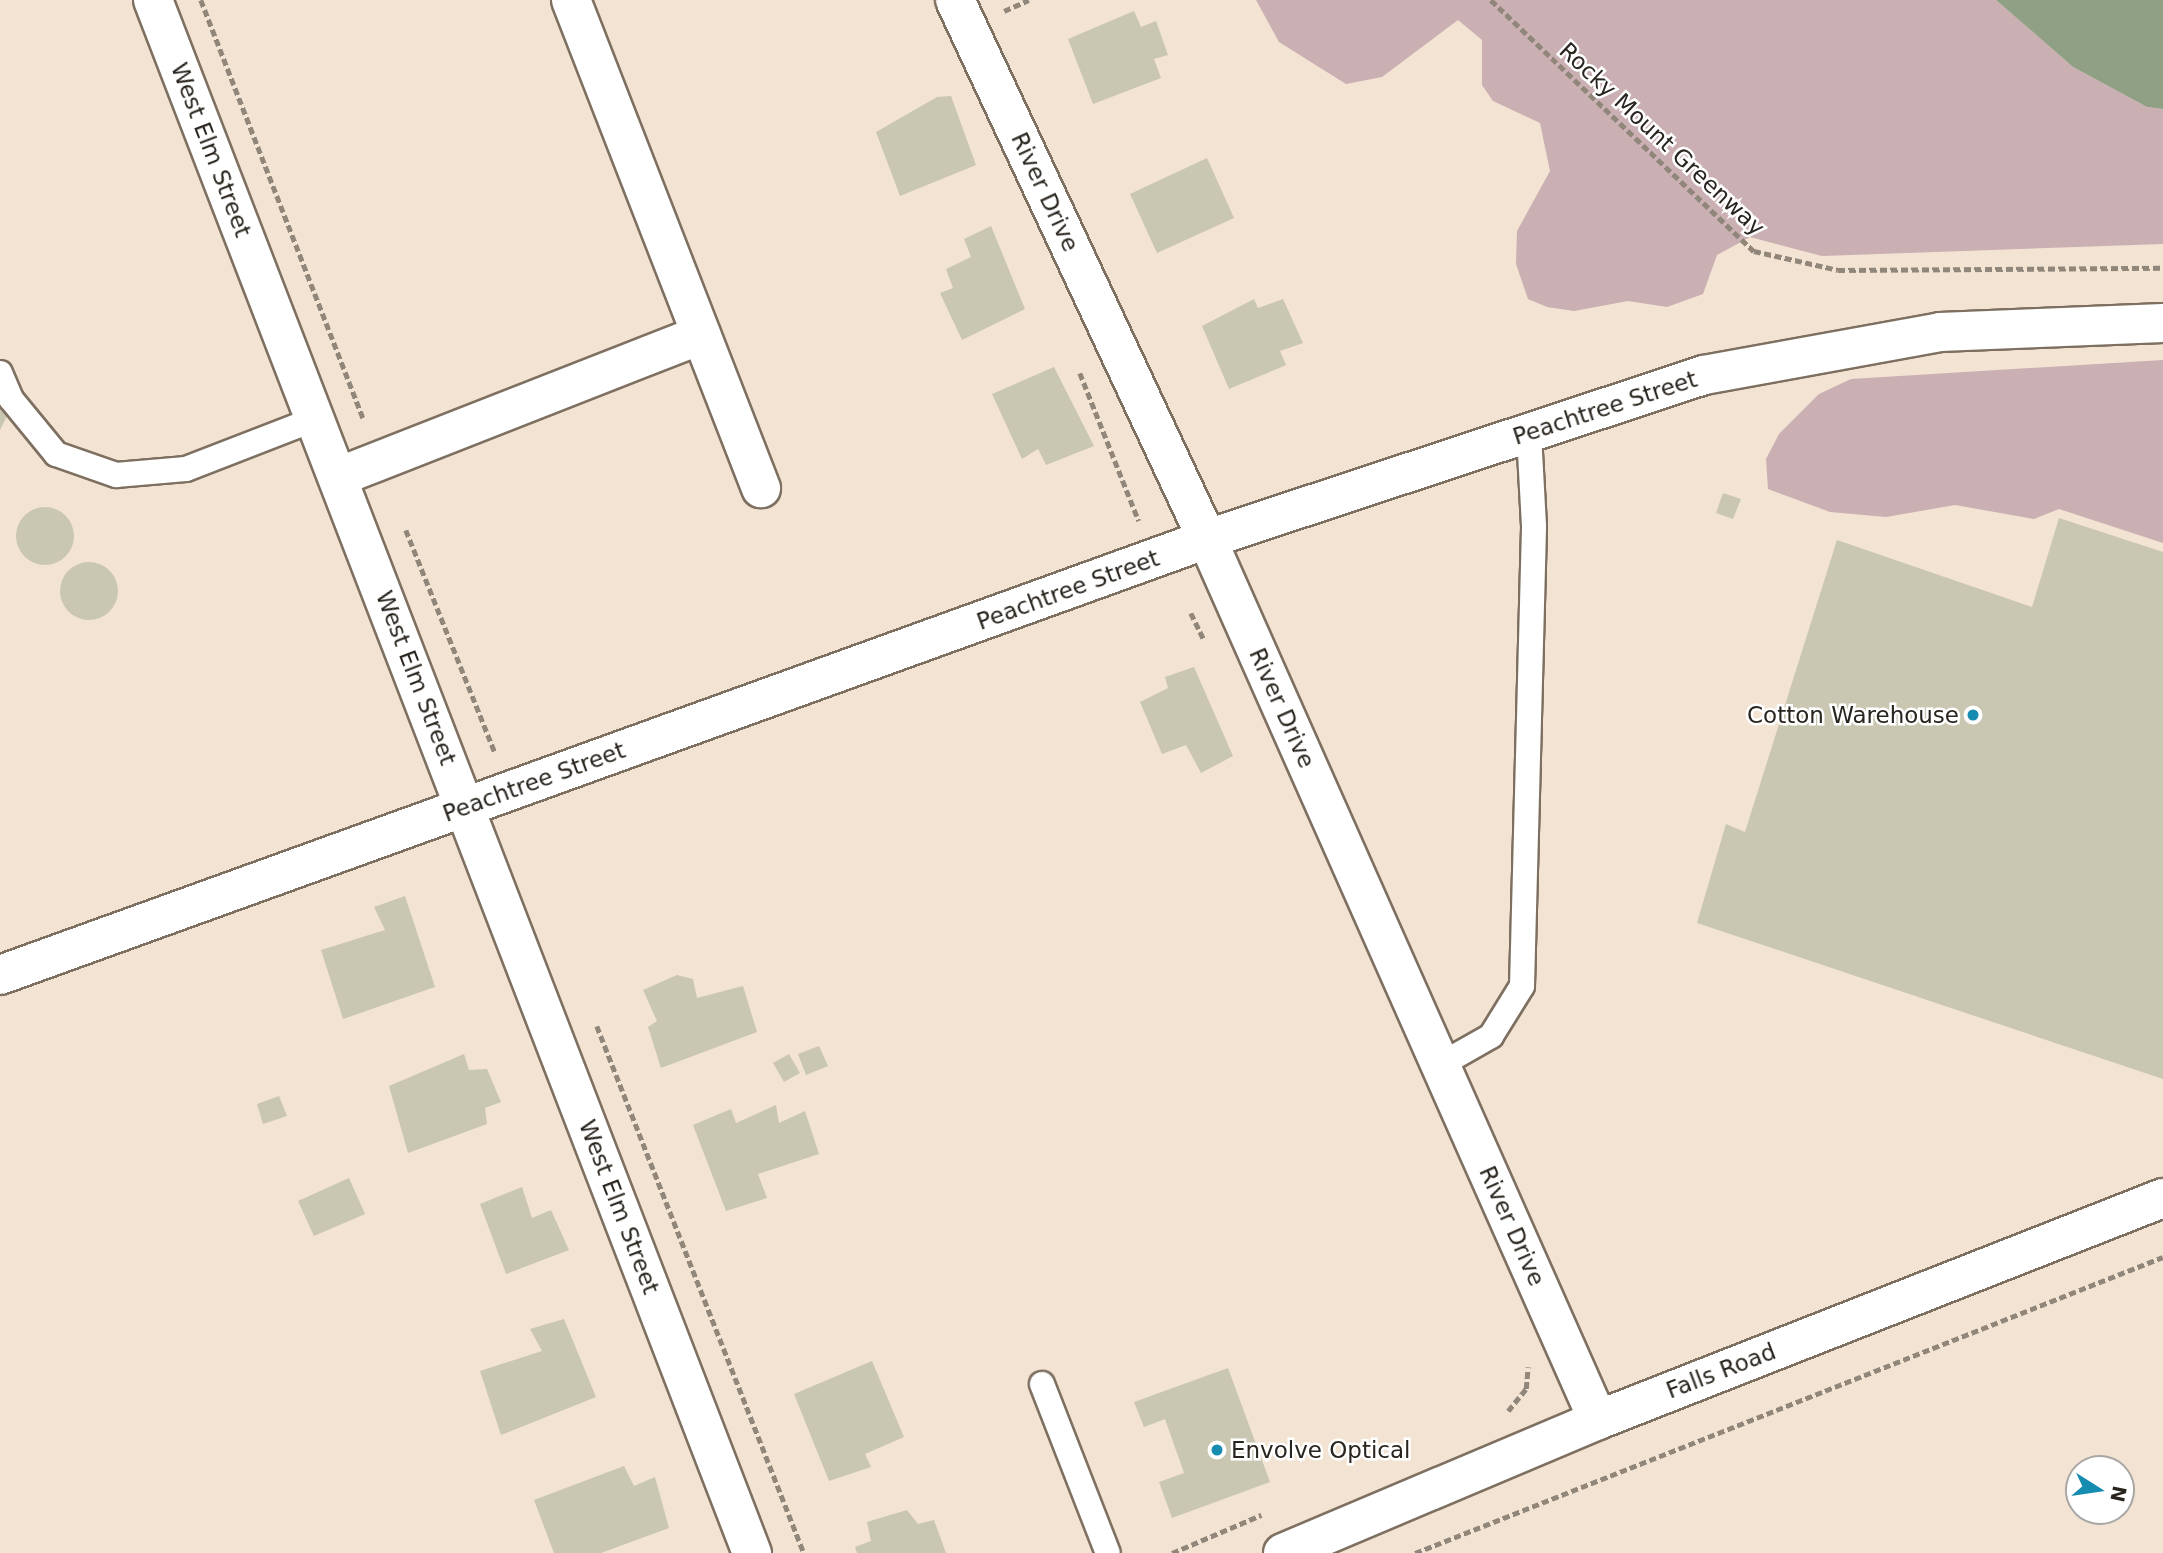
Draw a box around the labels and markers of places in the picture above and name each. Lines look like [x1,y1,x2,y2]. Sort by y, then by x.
place label: Cotton Warehouse [1747,701,1959,729]
marker: Cotton Warehouse [1965,707,1981,723]
place label: Envolve Optical [1231,1436,1410,1464]
marker: Envolve Optical [1209,1442,1225,1458]

